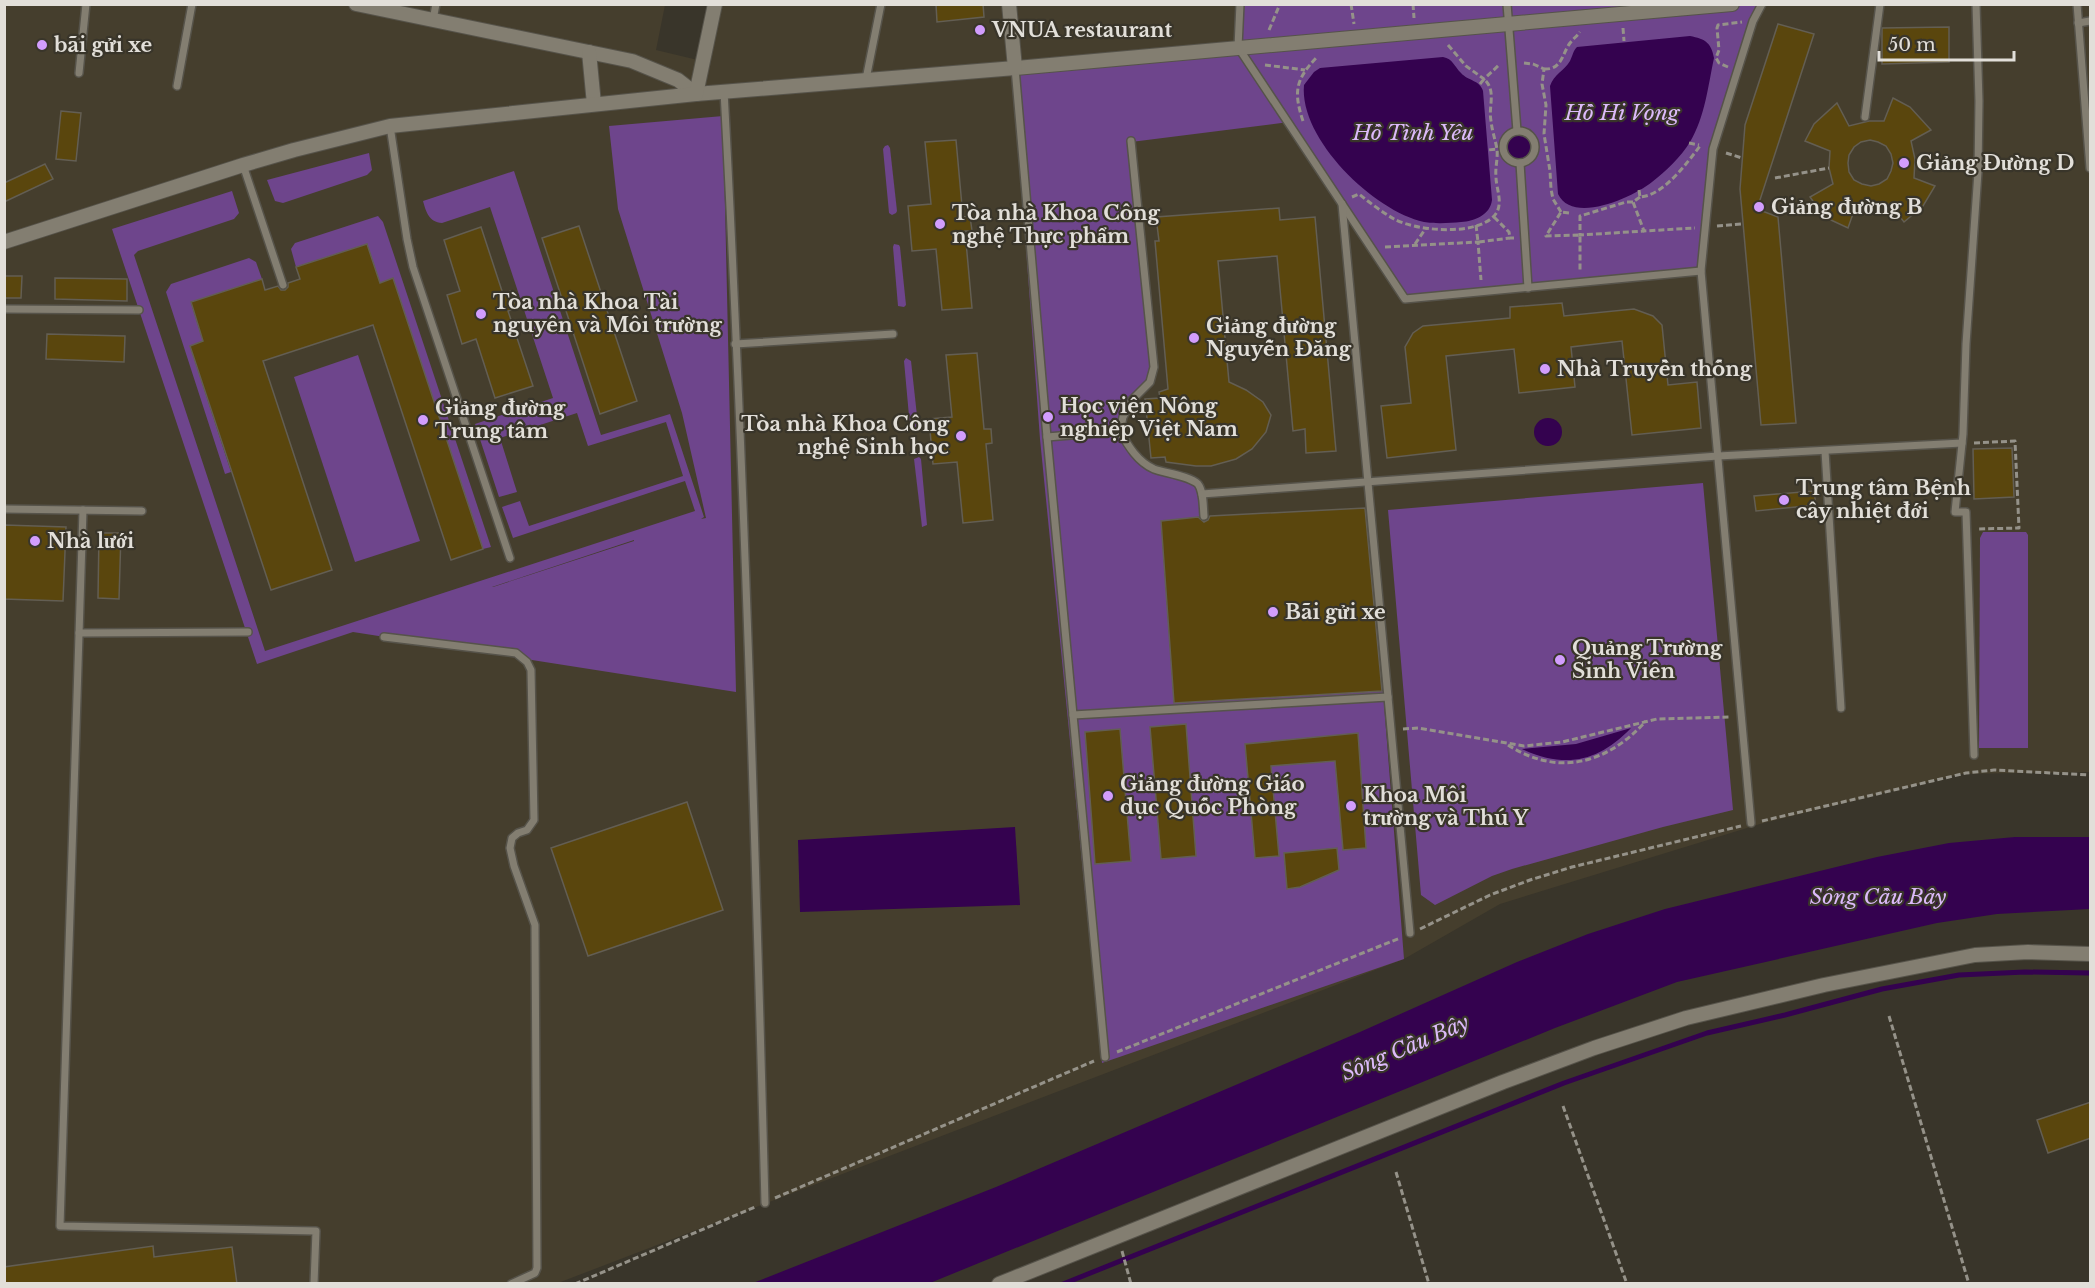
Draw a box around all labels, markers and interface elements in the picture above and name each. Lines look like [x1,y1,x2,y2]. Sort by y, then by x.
place label: VNUA restaurant [991,18,1172,42]
marker: VNUA restaurant [973,23,987,37]
scale bar [1879,24,2014,62]
place label: bãi gửi xe [53,33,152,57]
text: 50 m [1888,34,1936,56]
marker: bãi gửi xe [35,38,49,52]
water label: Hồ Hi Vọng [1564,100,1681,126]
water label: Hồ Tình Yêu [1351,120,1474,146]
place label: Giảng Đường D [1916,151,2074,175]
marker: Giảng Đường D [1897,156,1911,170]
place label: Giảng đường B [1771,195,1922,219]
marker: Giảng đường B [1752,200,1766,214]
place label: Tòa nhà Khoa Công nghệ Thực phẩm [952,201,1160,248]
marker: Tòa nhà Khoa Công nghệ Thực phẩm [933,217,947,231]
place label: Tòa nhà Khoa Tài nguyên và Môi trường [493,290,723,337]
marker: Tòa nhà Khoa Tài nguyên và Môi trường [474,307,488,321]
place label: Giảng đường Nguyễn Đăng [1206,314,1352,361]
marker: Giảng đường Nguyễn Đăng [1187,331,1201,345]
place label: Nhà Truyền thống [1557,357,1753,381]
marker: Nhà Truyền thống [1538,362,1552,376]
place label: Học viện Nông nghiệp Việt Nam [1060,394,1238,441]
place label: Giảng đường Trung tâm [435,396,566,443]
marker: Học viện Nông nghiệp Việt Nam [1041,410,1055,424]
place label: Tòa nhà Khoa Công nghệ Sinh học [741,412,950,459]
marker: Giảng đường Trung tâm [416,413,430,427]
marker: Tòa nhà Khoa Công nghệ Sinh học [954,429,968,443]
place label: Trung tâm Bệnh cây nhiệt đới [1796,476,1972,523]
marker: Trung tâm Bệnh cây nhiệt đới [1777,493,1791,507]
place label: Nhà lưới [47,529,134,553]
marker: Nhà lưới [28,534,42,548]
place label: Bãi gửi xe [1285,600,1386,624]
marker: Bãi gửi xe [1266,605,1280,619]
place label: Quảng Trường Sinh Viên [1572,636,1723,683]
marker: Quảng Trường Sinh Viên [1553,653,1567,667]
place label: Giảng đường Giáo dục Quốc Phòng [1120,772,1305,819]
place label: Khoa Môi trường và Thú Y [1363,783,1529,830]
marker: Giảng đường Giáo dục Quốc Phòng [1101,789,1115,803]
marker: Khoa Môi trường và Thú Y [1344,799,1358,813]
water label: Sông Cầu Bây [1810,884,1946,910]
water label: Sông Cầu Bây [1337,1009,1473,1087]

